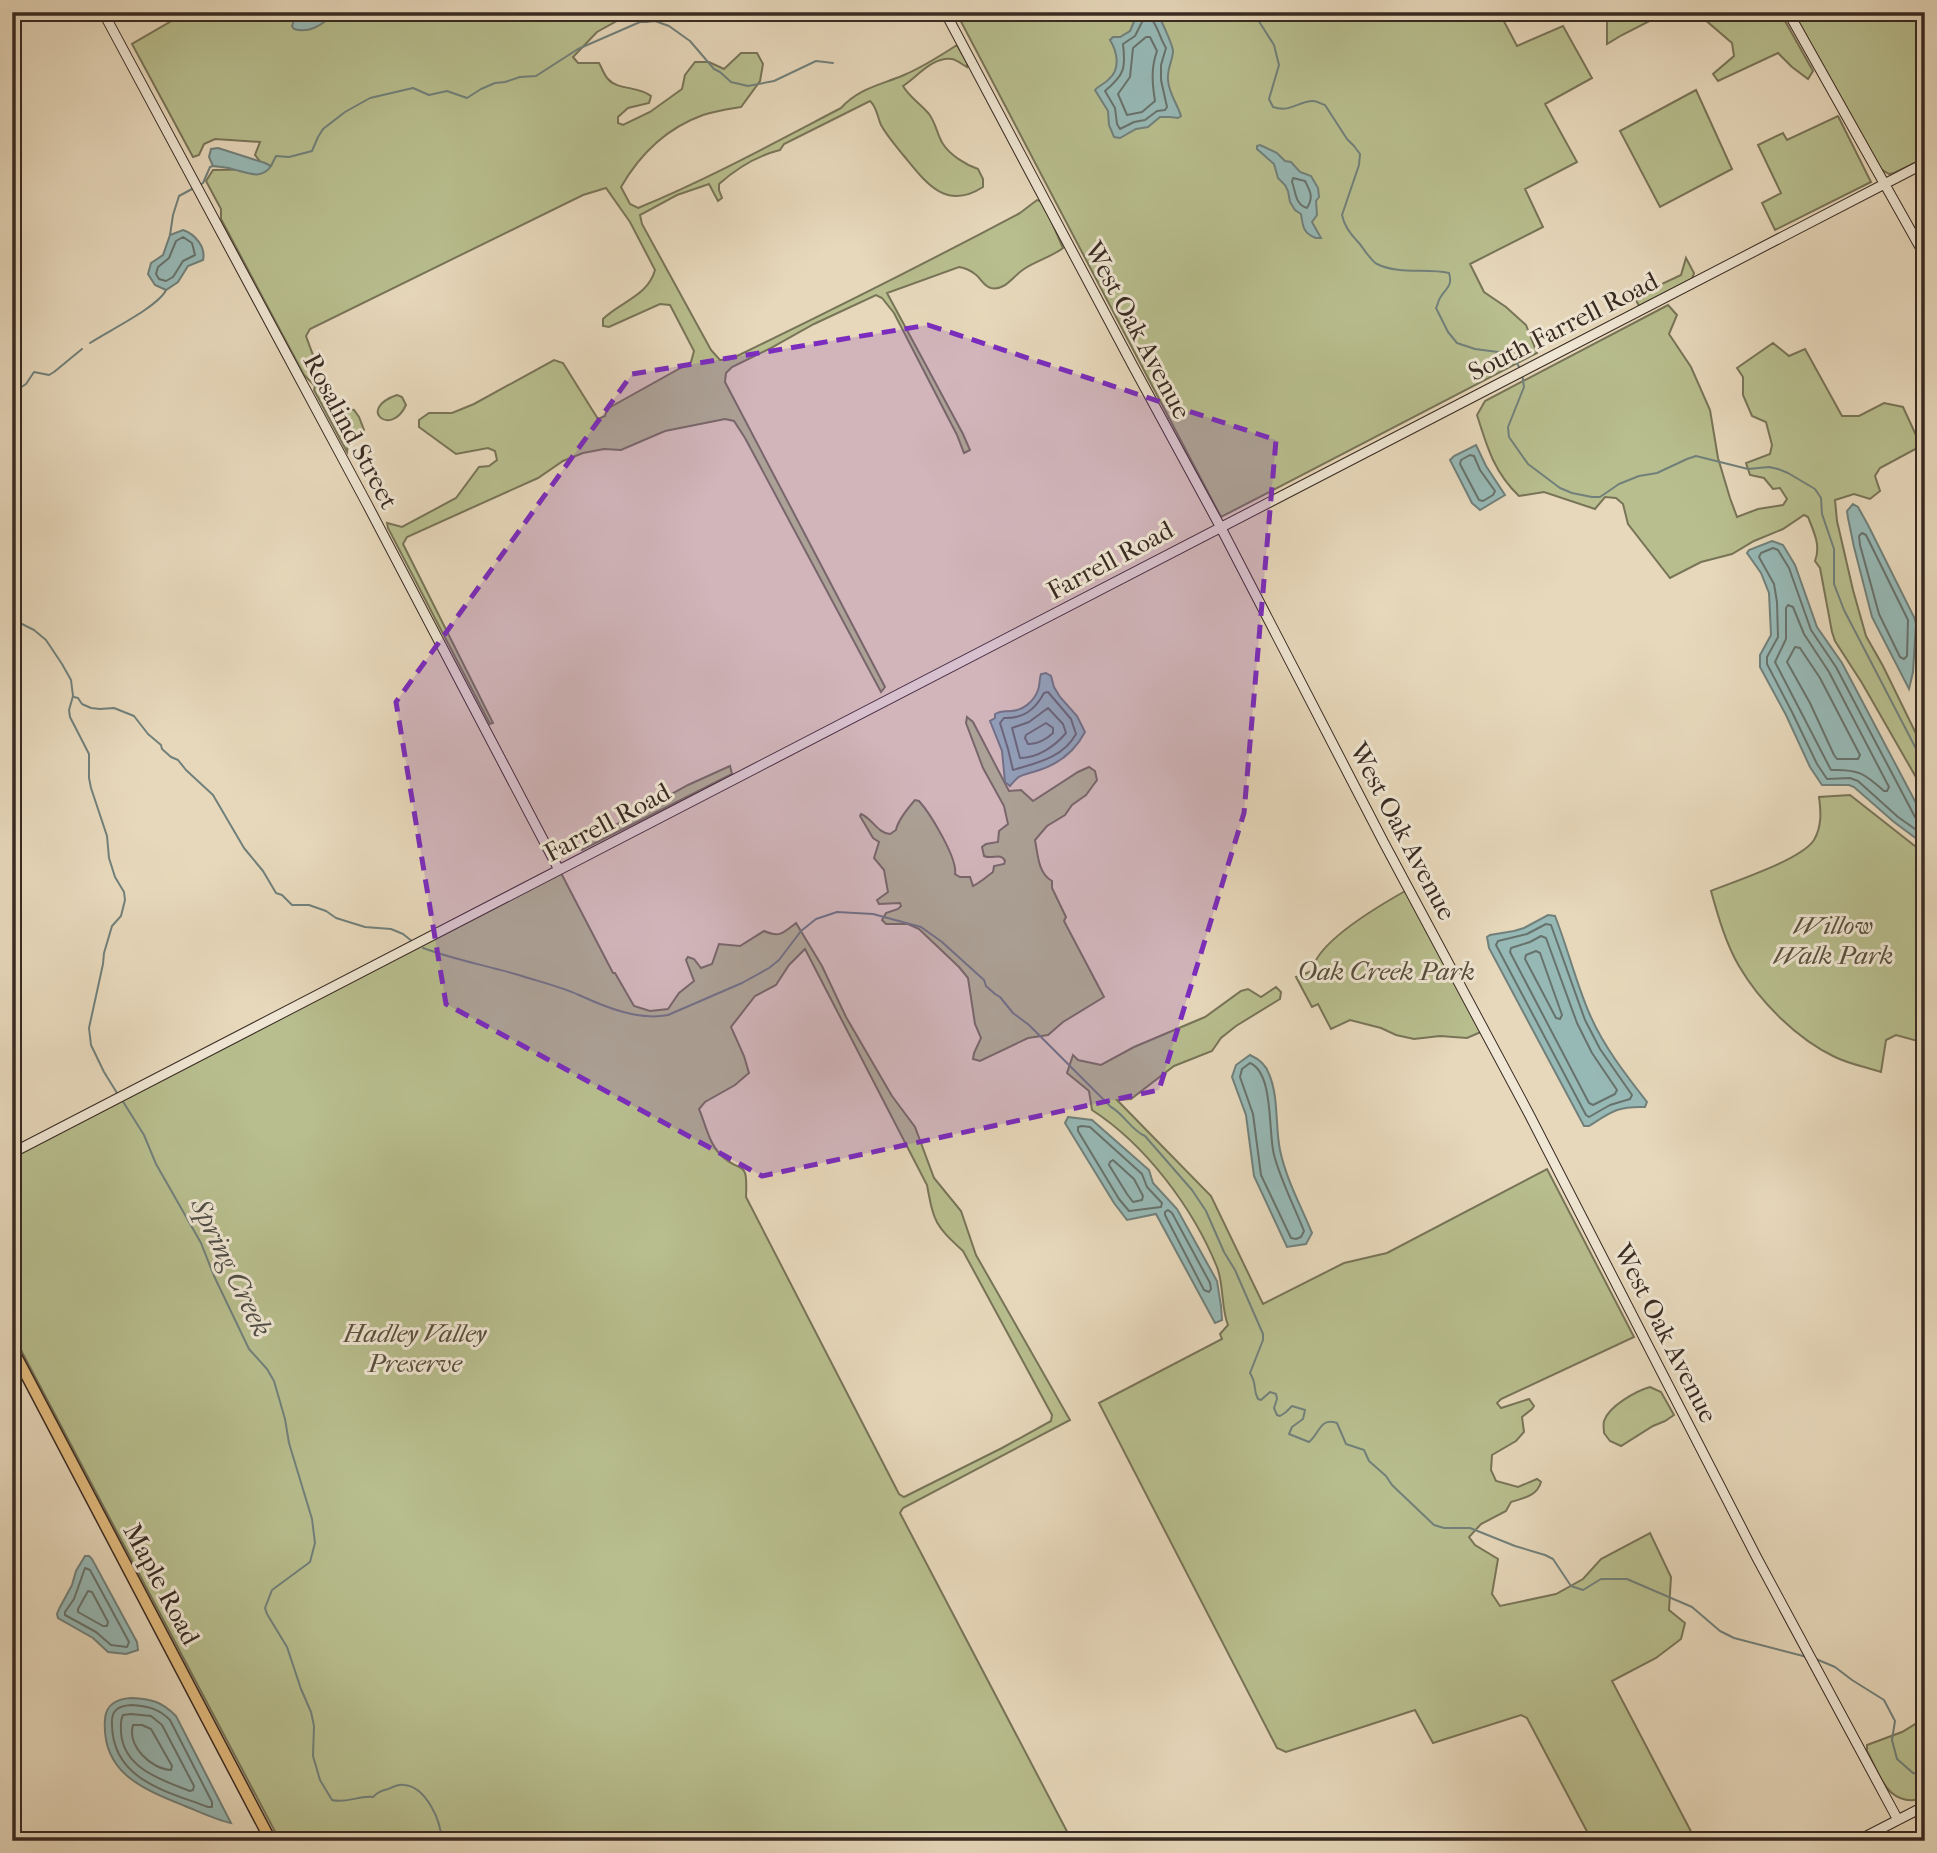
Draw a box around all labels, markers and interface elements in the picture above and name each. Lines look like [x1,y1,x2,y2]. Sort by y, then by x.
street label: West Oak Avenue [1077,235,1197,424]
street label: South Farrell Road [1463,265,1664,388]
street label: Rosalind Street [297,348,405,515]
street label: Farrell Road [1042,514,1179,607]
street label: West Oak Avenue [1342,736,1462,925]
street label: Farrell Road [539,776,676,869]
park label: Willow Walk Park [1773,910,1893,971]
park label: Oak Creek Park [1297,956,1475,987]
water label: Spring Creek [183,1191,279,1342]
street label: West Oak Avenue [1607,1238,1724,1428]
park label: Hadley Valley Preserve [343,1318,488,1379]
street label: Maple Road [117,1518,207,1651]

